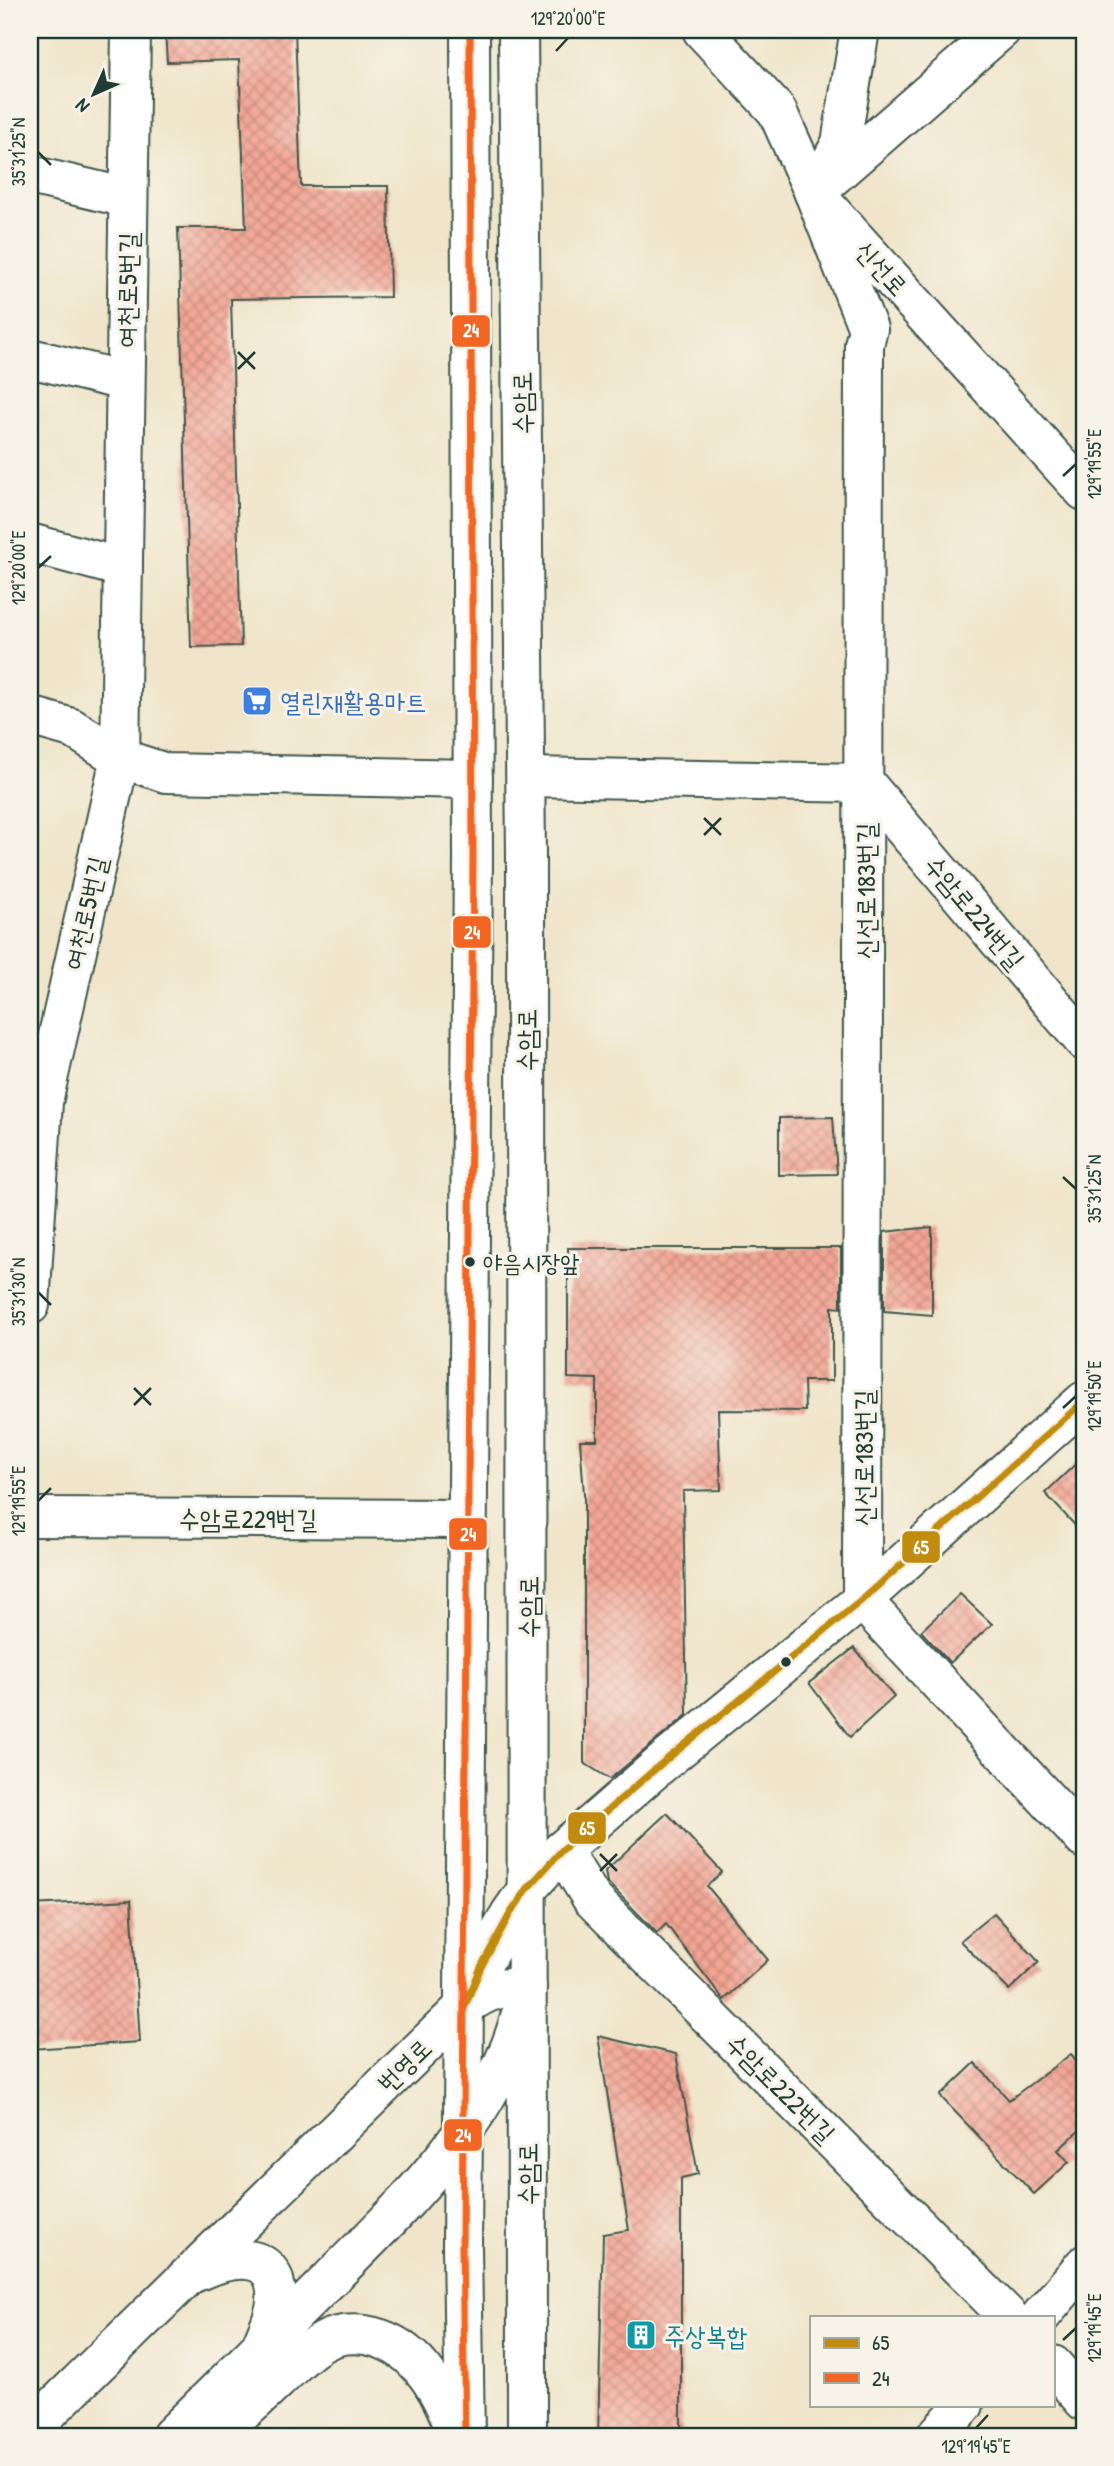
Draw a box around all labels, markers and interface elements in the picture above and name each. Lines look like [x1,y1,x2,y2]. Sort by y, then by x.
text: 129°20'00"E [531,6,605,31]
north arrow [60,60,130,130]
text: N [69,93,95,119]
text: 35°31'25"N [6,118,31,186]
street label: 여천로5번길 [108,232,146,348]
street label: 신선로 [848,233,916,303]
line badge: 24 [451,314,491,348]
text: 24 [463,317,479,343]
street label: 수암로 [504,371,540,435]
text: 129°19'55"E [1082,429,1107,499]
text: 129°20'00"E [6,531,31,605]
supermarket icon: 열린재활용마트 [240,684,274,718]
place label: 열린재활용마트 [280,684,426,719]
street label: 신선로183번길 [848,822,883,959]
street label: 수암로224번길 [917,848,1033,976]
street label: 여천로5번길 [55,853,115,973]
line badge: 24 [452,915,492,949]
text: 24 [464,919,480,945]
street label: 수암로 [509,1009,544,1071]
text: 35°31'25"N [1082,1155,1107,1223]
place label: 야음시장앞 [483,1246,580,1278]
marker: 야음시장앞 [463,1255,477,1269]
text: 35°31'30"N [6,1258,31,1326]
text: 129°19'50"E [1082,1360,1107,1431]
street label: 신선로183번길 [846,1389,881,1526]
text: 129°19'55"E [6,1466,31,1536]
street label: 수암로229번길 [179,1501,317,1536]
line badge: 24 [448,1517,488,1551]
text: 24 [460,1521,476,1547]
line badge: 65 [901,1530,941,1564]
text: 65 [913,1534,930,1560]
street label: 수암로 [511,1576,546,1638]
unlabelled marker [779,1655,793,1669]
line badge: 65 [567,1811,607,1845]
text: 65 [579,1815,596,1841]
street label: 수암로222번길 [719,2026,843,2150]
street label: 번영로 [369,2031,439,2099]
line badge: 24 [443,2118,483,2152]
text: 24 [455,2122,471,2148]
street label: 수암로 [510,2143,545,2205]
text: 129°19'45"E [1082,2293,1107,2363]
legend [810,2316,1054,2406]
building icon: 주상복합 [624,2318,658,2352]
place label: 주상복합 [664,2318,748,2353]
text: 65 [872,2328,889,2357]
text: 24 [872,2364,890,2393]
text: 129°19'45"E [941,2434,1011,2459]

